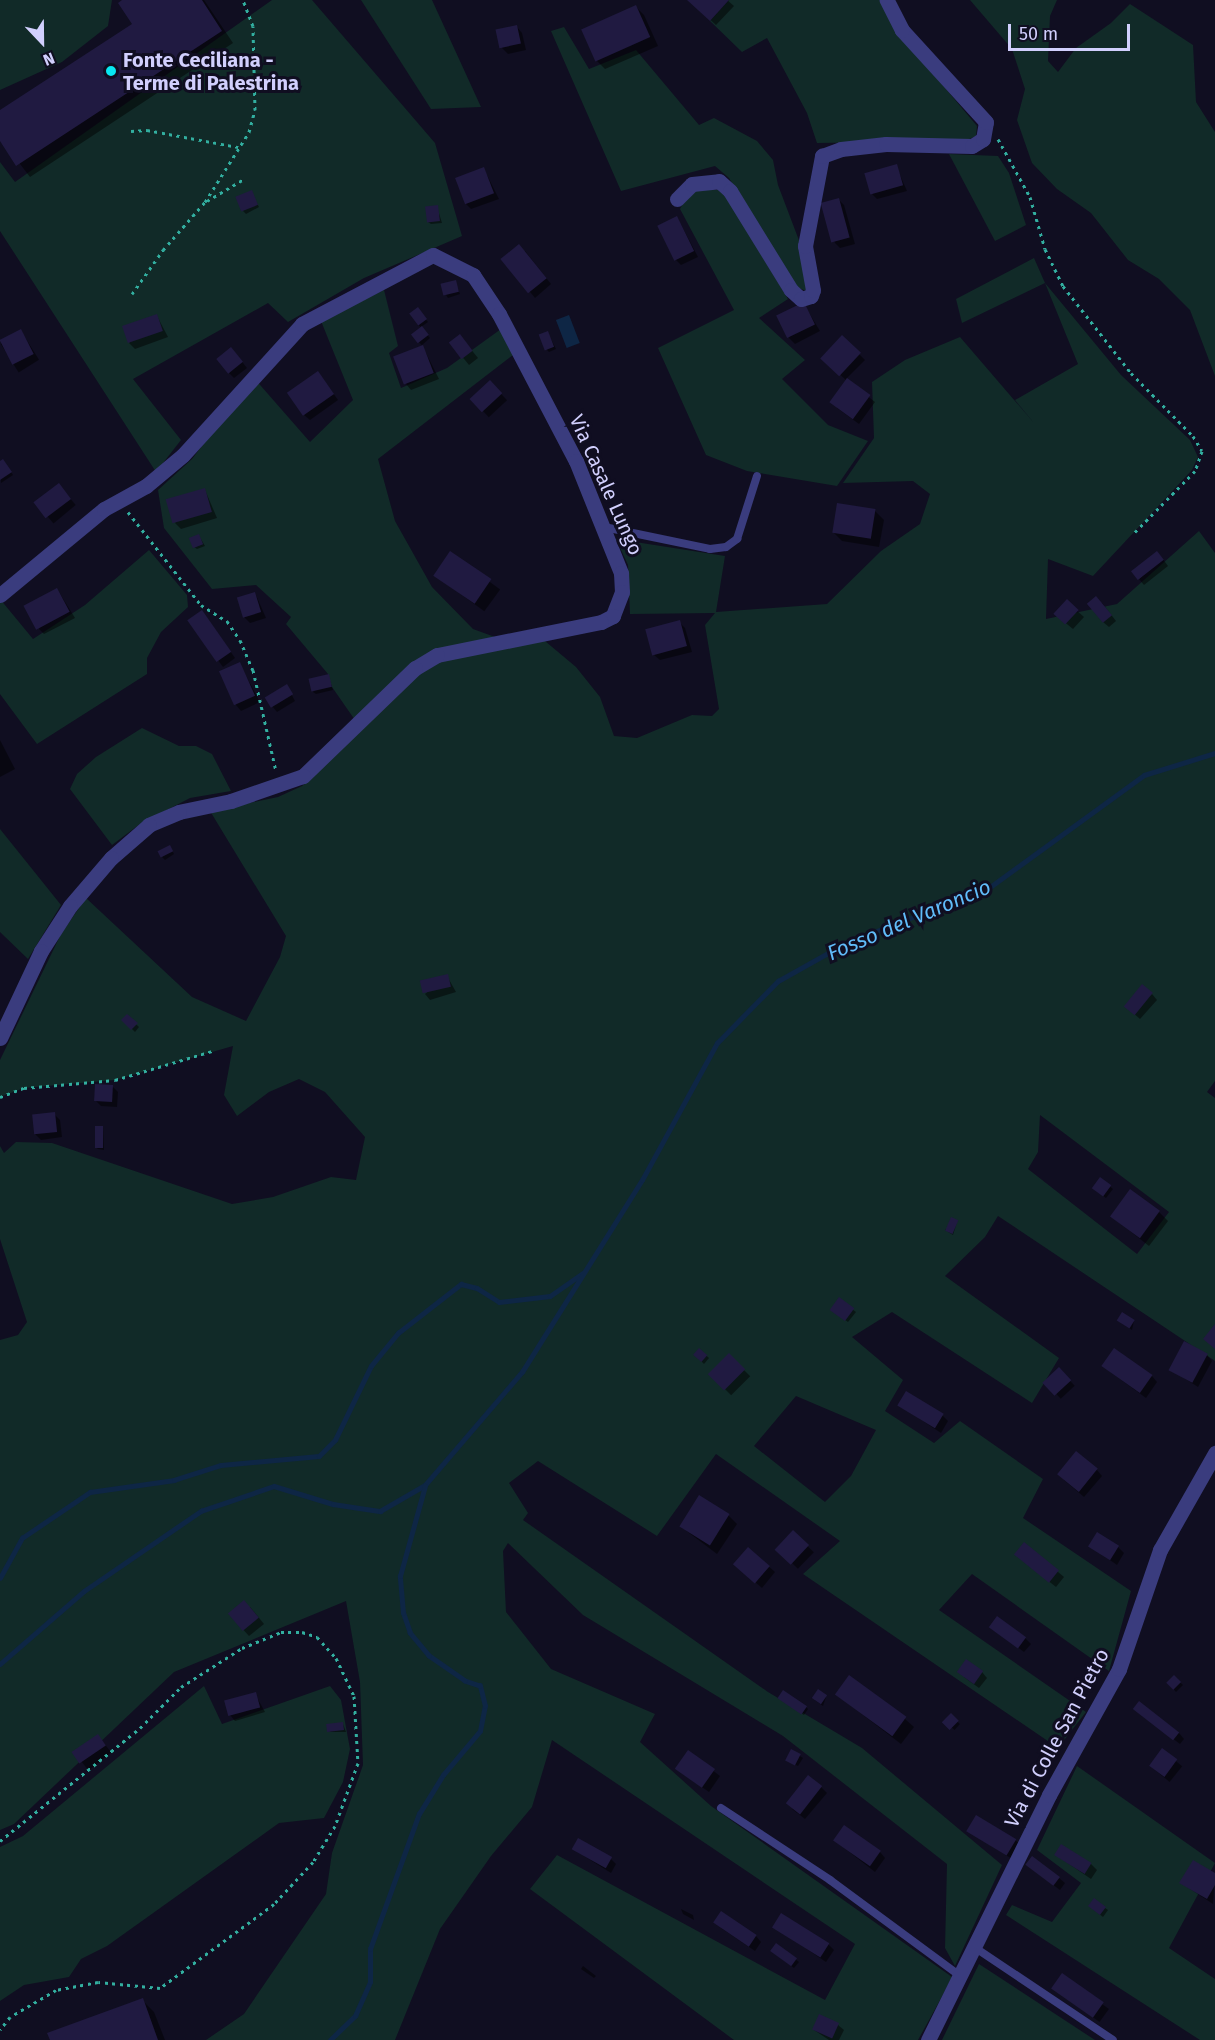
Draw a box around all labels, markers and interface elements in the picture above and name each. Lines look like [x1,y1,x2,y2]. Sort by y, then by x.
north arrow [12,12,72,72]
scale bar [1011,12,1132,50]
text: 50 m [1019,23,1058,45]
text: N [40,48,57,70]
place label: Fonte Ceciliana - Terme di Palestrina [123,48,299,95]
marker: Fonte Ceciliana - Terme di Palestrina [104,64,118,78]
street label: Via Casale Lungo [564,411,648,559]
water label: Fosso del Varoncio [823,874,995,966]
street label: Via di Colle San Pietro [1000,1644,1114,1832]

